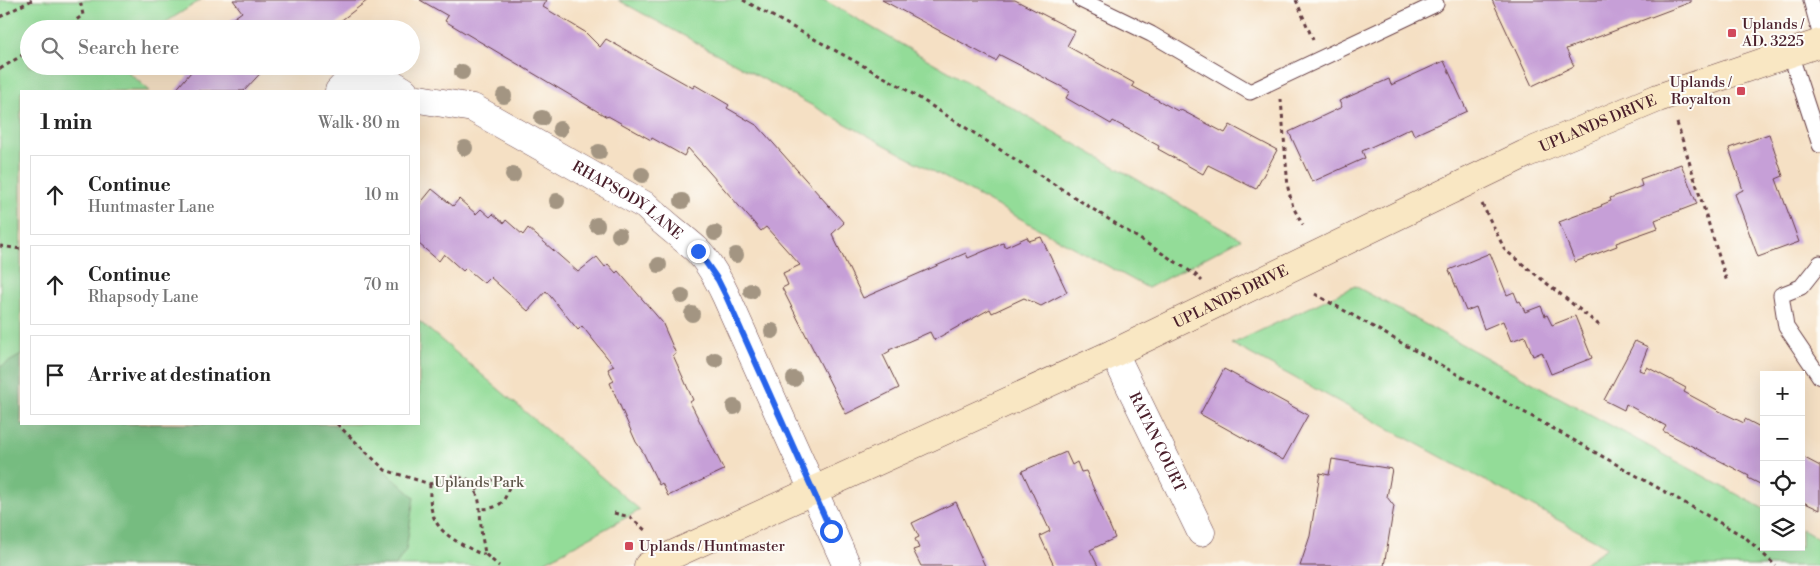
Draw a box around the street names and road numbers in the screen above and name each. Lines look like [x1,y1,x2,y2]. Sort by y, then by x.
street label: UPLANDS DRIVE [1536,90,1659,156]
street label: RHAPSODY LANE [569,157,687,244]
street label: UPLANDS DRIVE [1170,261,1291,332]
street label: RATAN COURT [1125,389,1190,495]

